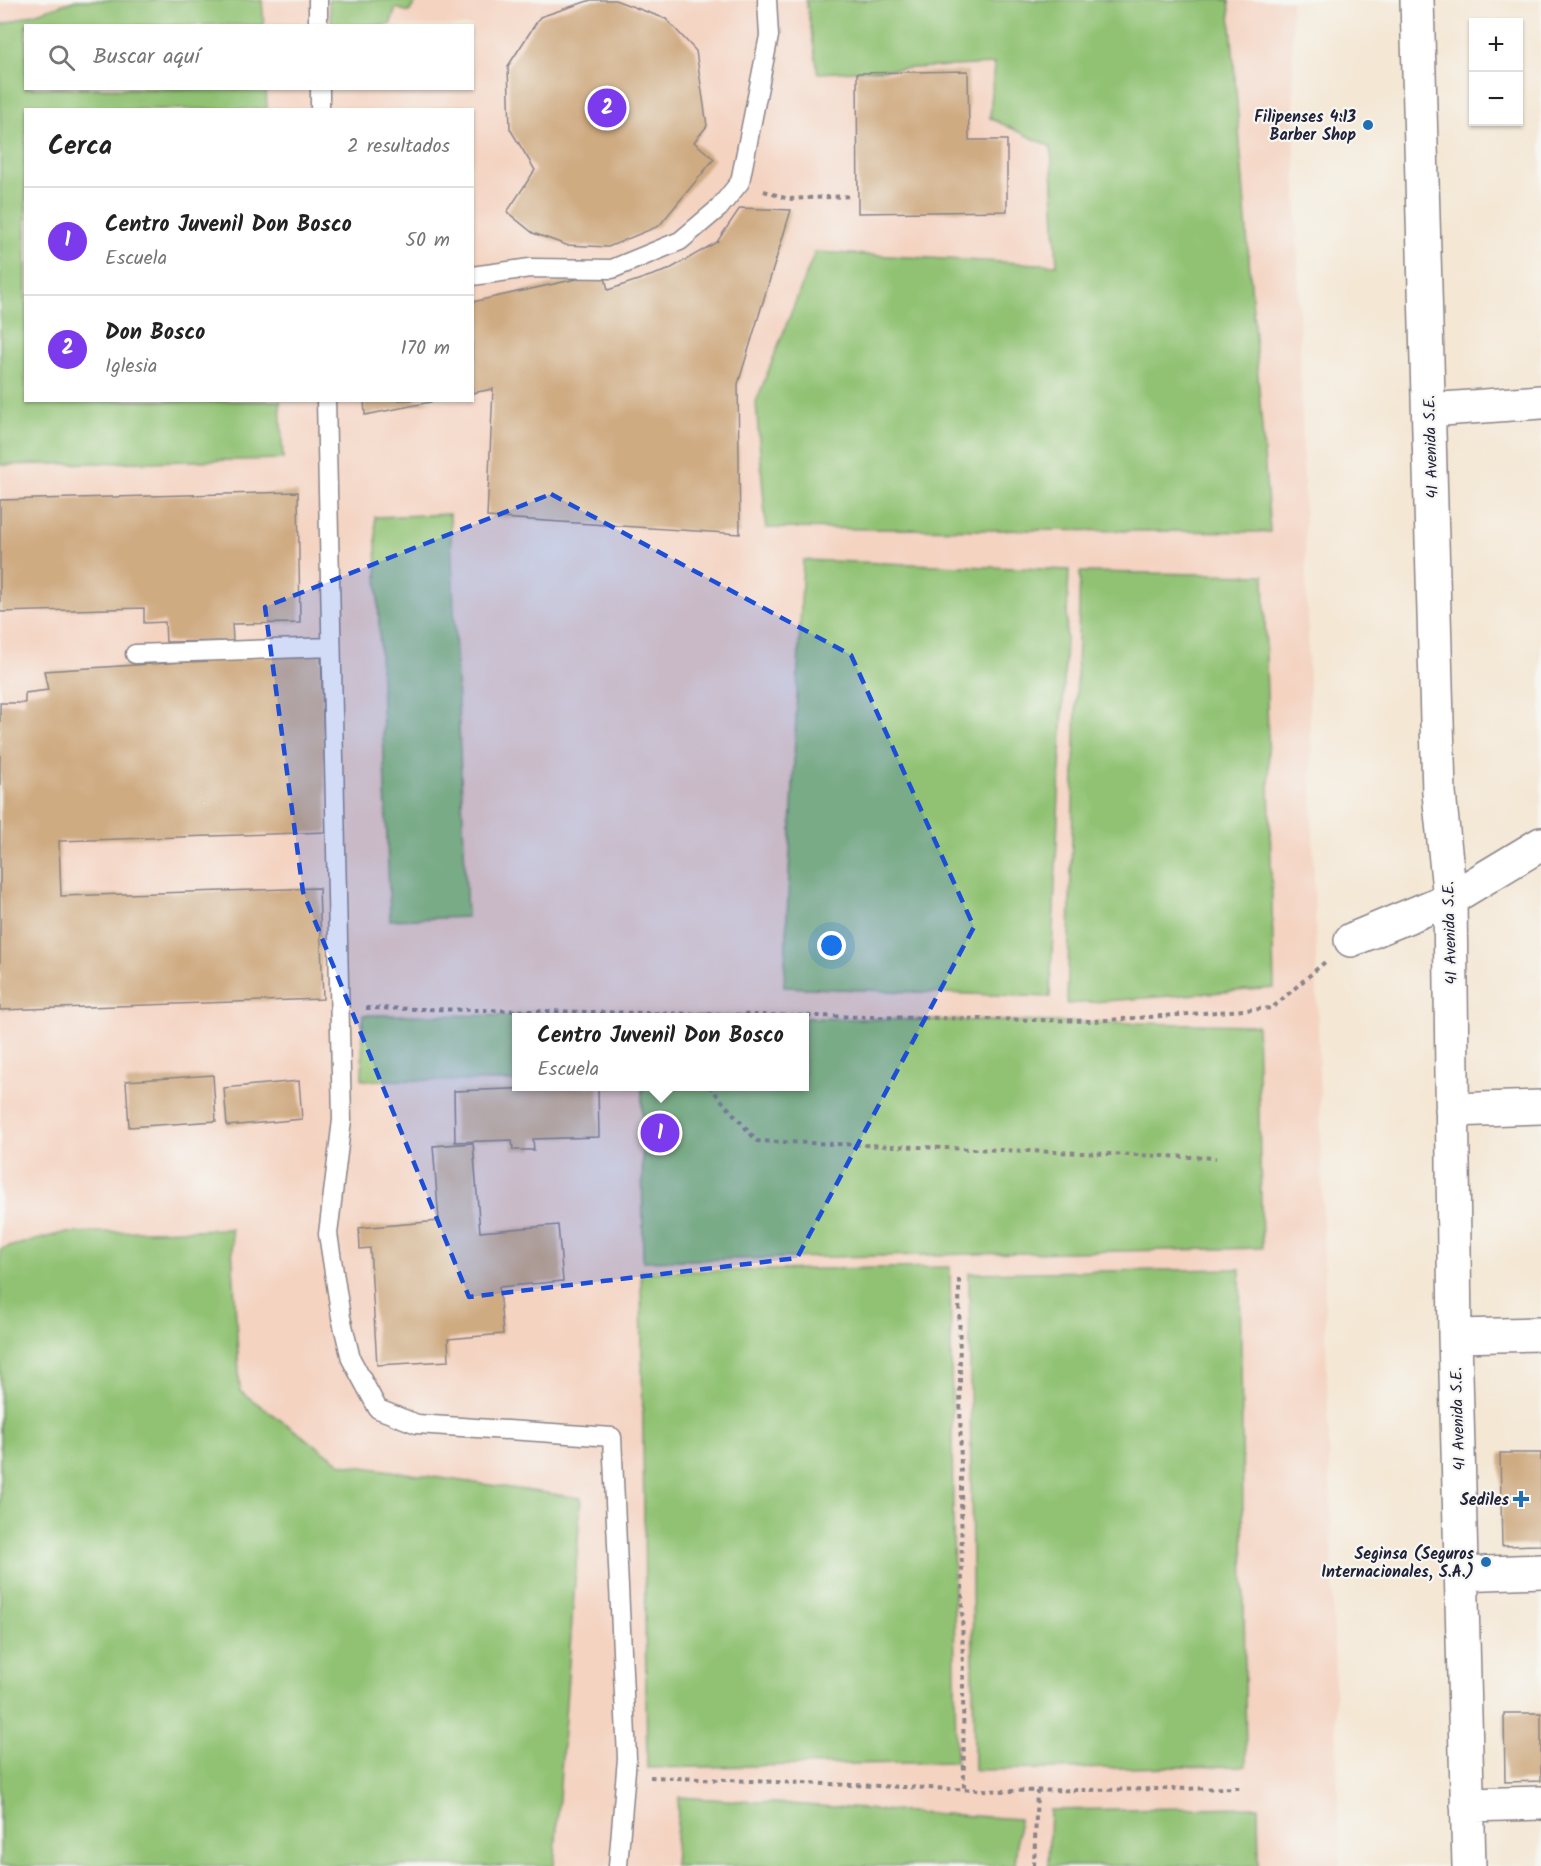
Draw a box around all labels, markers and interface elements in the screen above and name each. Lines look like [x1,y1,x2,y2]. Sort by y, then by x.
map controls [1469,18,1523,126]
button: + [1469,18,1523,72]
search box [24,24,474,90]
text: Buscar aquí [93,40,200,75]
icon: search [45,41,78,74]
button: − [1469,72,1523,126]
pin: 2 [588,86,626,130]
place label: Filipenses 4:13 Barber Shop [1254,105,1356,148]
marker: Filipenses 4:13 Barber Shop [1361,118,1375,132]
text: Cerca [48,126,112,168]
text: 2 resultados [347,131,450,163]
text: Centro Juvenil Don Bosco [105,208,352,243]
text: 1 [64,225,71,257]
text: 50 m [405,225,450,257]
text: Escuela [105,243,167,275]
text: Don Bosco [105,316,205,351]
text: 2 [62,333,73,365]
text: 170 m [401,333,450,365]
text: Iglesia [105,351,157,383]
street label: 41 Avenida S.E. [1417,395,1446,499]
street label: 41 Avenida S.E. [1436,881,1465,985]
your location [817,931,846,960]
popup [512,1013,809,1091]
text: Centro Juvenil Don Bosco [537,1019,784,1054]
text: Escuela [537,1054,599,1086]
pin: 1 [640,1110,680,1156]
street label: 41 Avenida S.E. [1444,1367,1473,1471]
place label: Sediles [1460,1488,1510,1513]
marker: Sediles [1514,1492,1528,1506]
place label: Seginsa (Seguros Internacionales, S.A.) [1321,1542,1475,1585]
marker: Seginsa (Seguros Internacionales, S.A.) [1479,1555,1493,1569]

